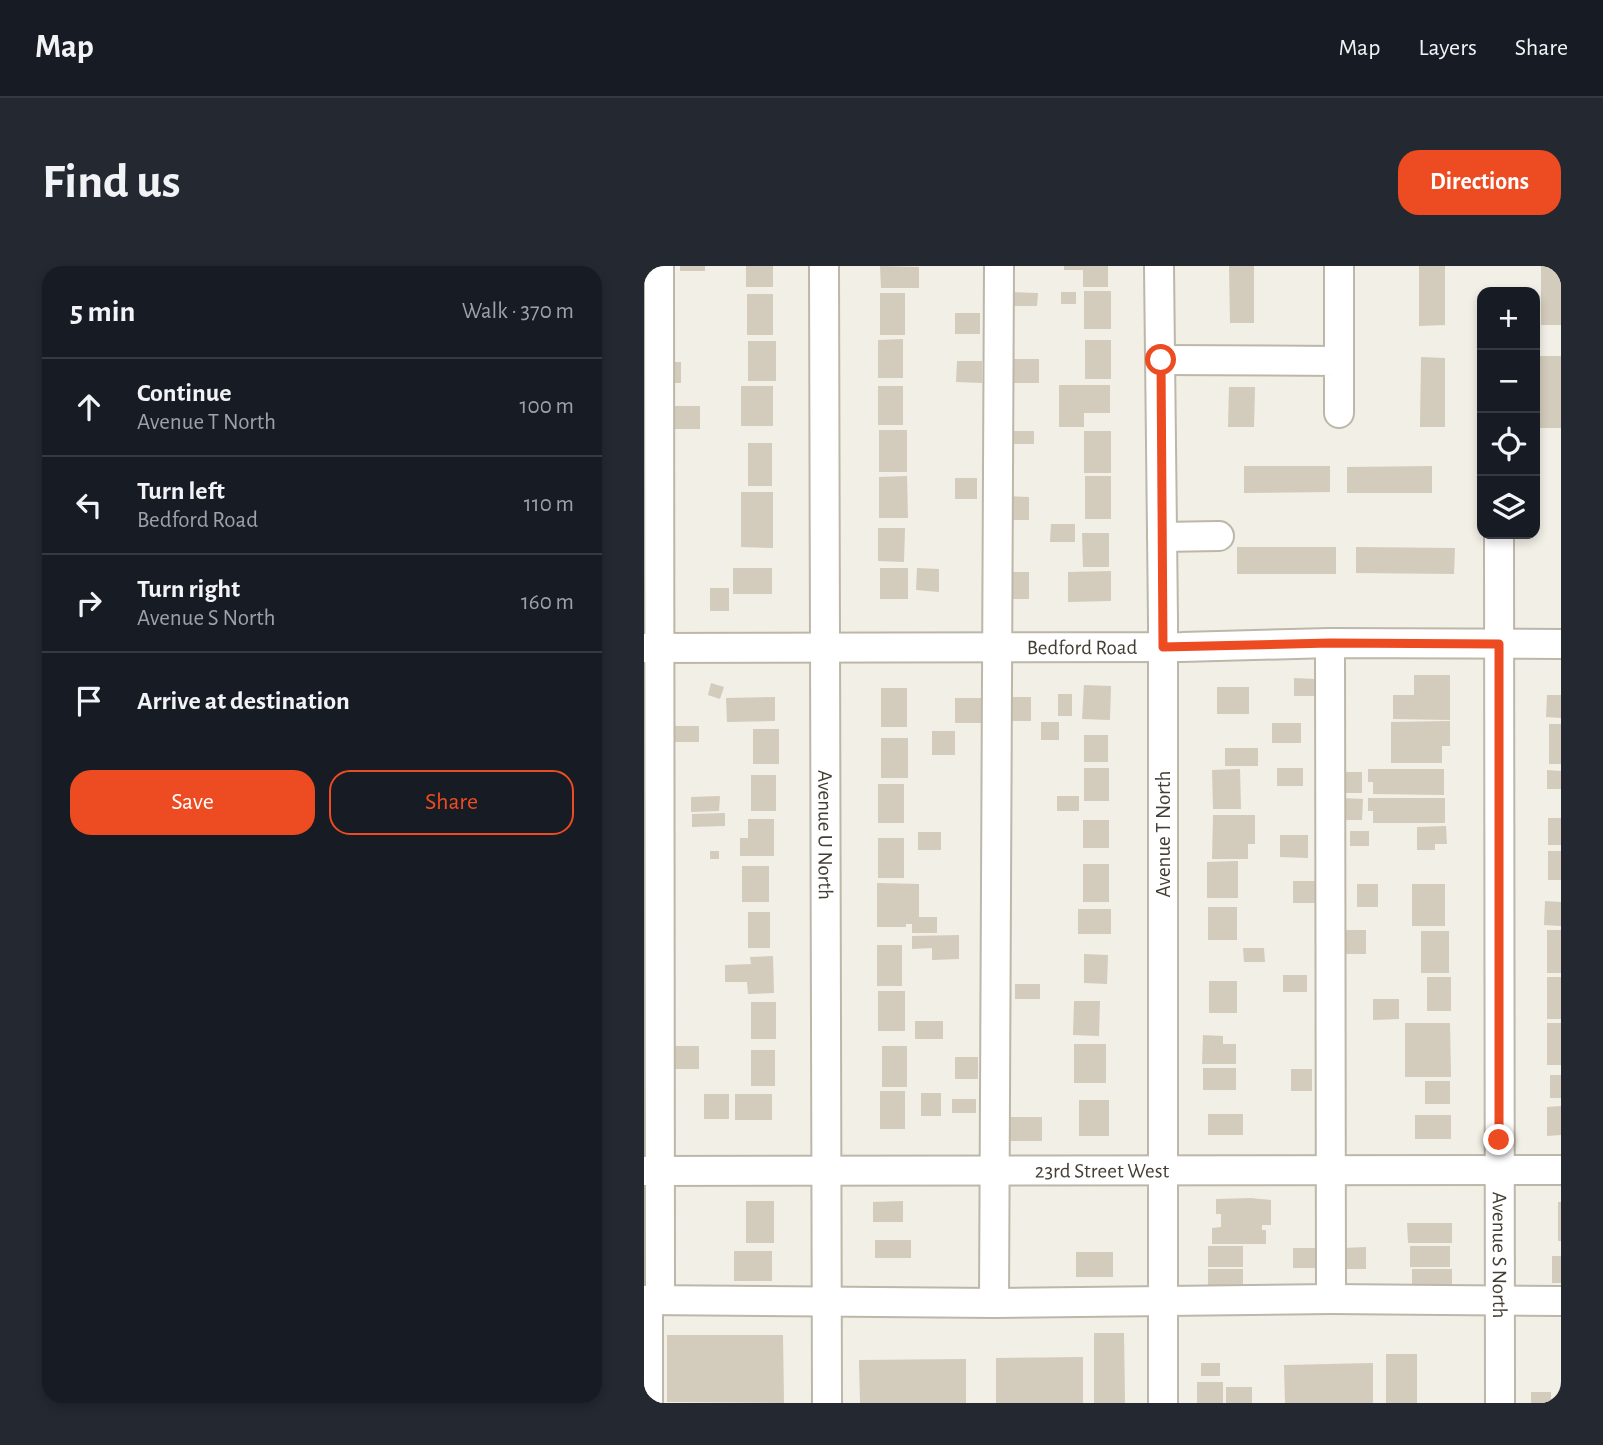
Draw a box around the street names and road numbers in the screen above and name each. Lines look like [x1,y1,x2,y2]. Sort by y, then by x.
street label: Bedford Road [1027,637,1137,658]
street label: Avenue U North [815,770,836,900]
street label: Avenue T North [1153,771,1174,897]
street label: 23rd Street West [1035,1160,1169,1181]
street label: Avenue S North [1489,1192,1510,1318]

